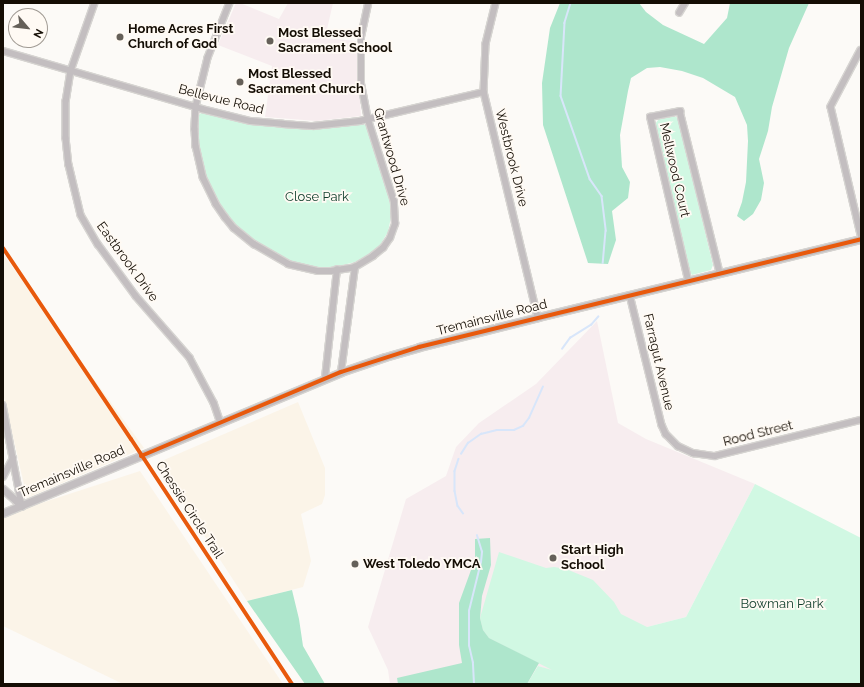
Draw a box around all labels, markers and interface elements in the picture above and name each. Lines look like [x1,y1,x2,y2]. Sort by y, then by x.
north arrow [8,8,48,48]
place label: Home Acres First Church of God [128,22,234,53]
place label: Most Blessed Sacrament School [278,26,392,57]
text: N [30,27,46,40]
marker: Home Acres First Church of God [115,32,125,42]
marker: Most Blessed Sacrament School [265,36,275,46]
place label: Most Blessed Sacrament Church [248,67,364,98]
marker: Most Blessed Sacrament Church [235,77,245,87]
street label: Bellevue Road [177,82,265,118]
street label: Grantwood Drive [370,106,412,208]
street label: Westbrook Drive [491,108,531,208]
street label: Mellwood Court [656,121,692,219]
park label: Close Park [285,189,349,205]
street label: Eastbrook Drive [93,219,161,305]
street label: Tremainsville Road [435,297,549,339]
street label: Farragut Avenue [639,312,677,412]
street label: Rood Street [722,418,794,450]
street label: Tremainsville Road [17,443,127,501]
street label: Chessie Circle Trail [152,458,226,562]
place label: Start High School [561,543,624,574]
marker: Start High School [548,553,558,563]
place label: West Toledo YMCA [363,556,481,572]
marker: West Toledo YMCA [350,559,360,569]
park label: Bowman Park [740,596,824,612]

